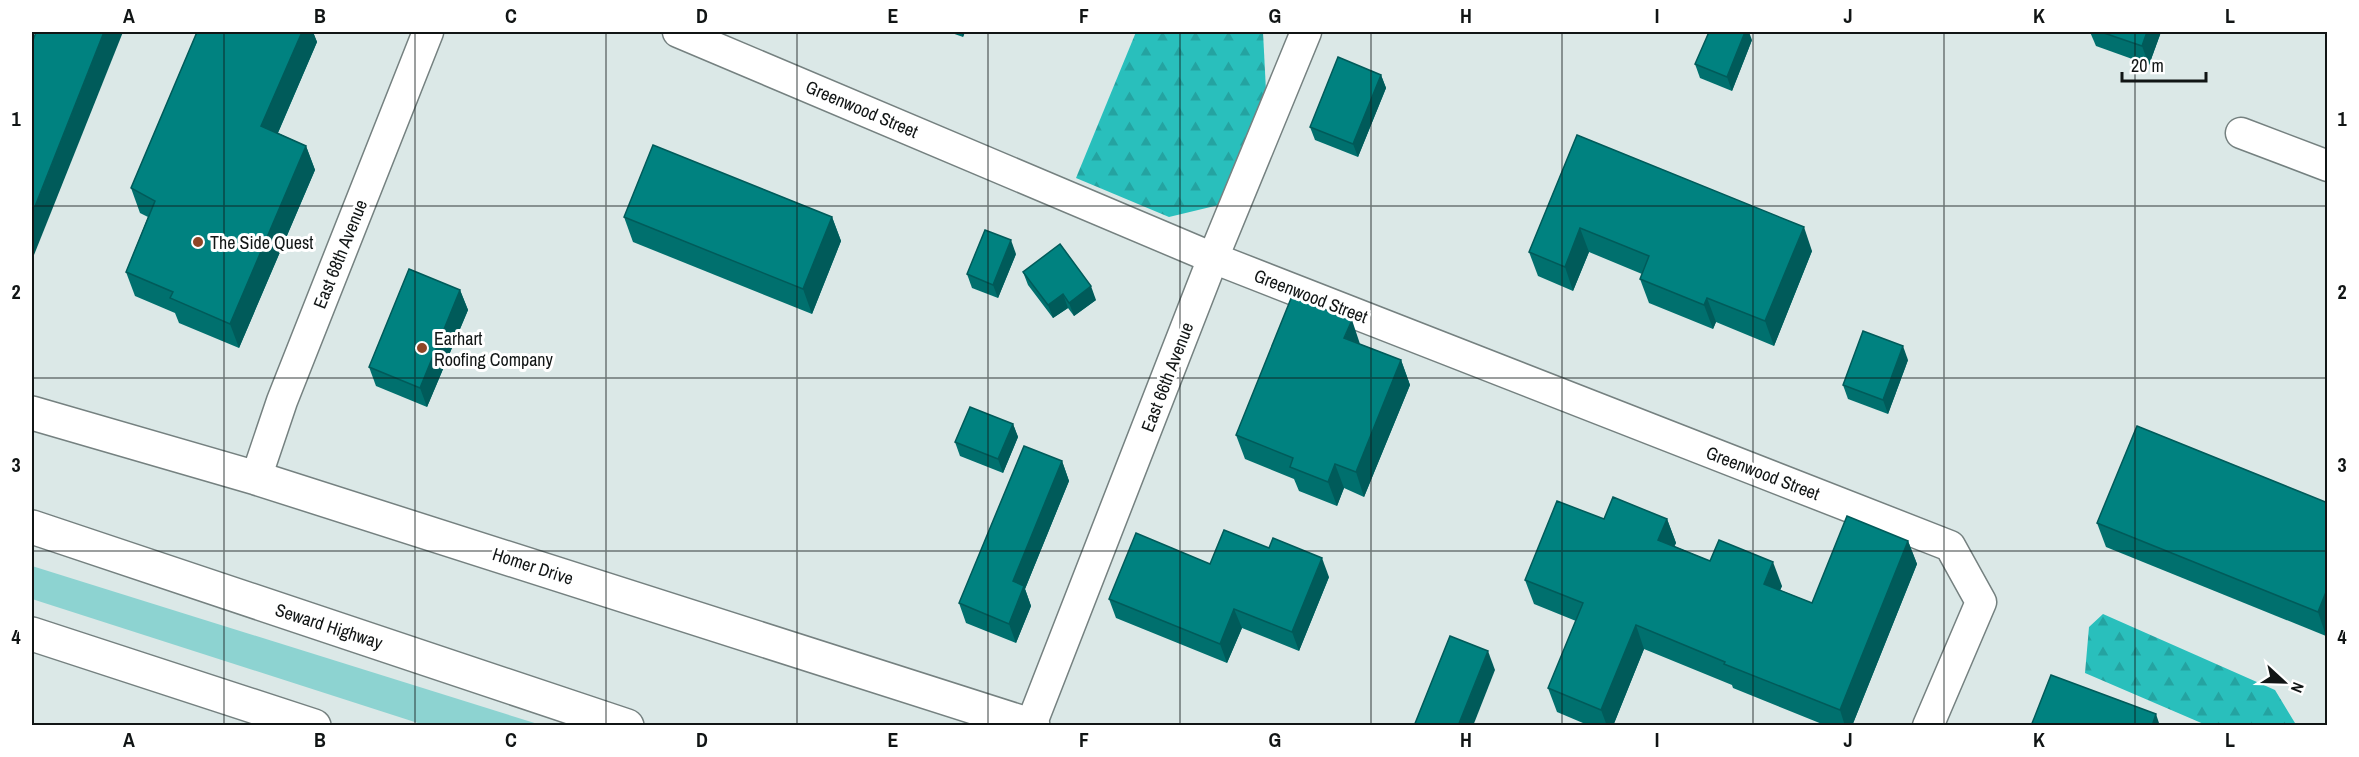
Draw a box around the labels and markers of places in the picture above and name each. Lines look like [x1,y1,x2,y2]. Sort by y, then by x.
place label: The Side Quest [210,230,313,255]
marker: The Side Quest [191,235,205,249]
place label: Earhart Roofing Company [434,326,554,372]
marker: Earhart Roofing Company [415,341,429,355]

